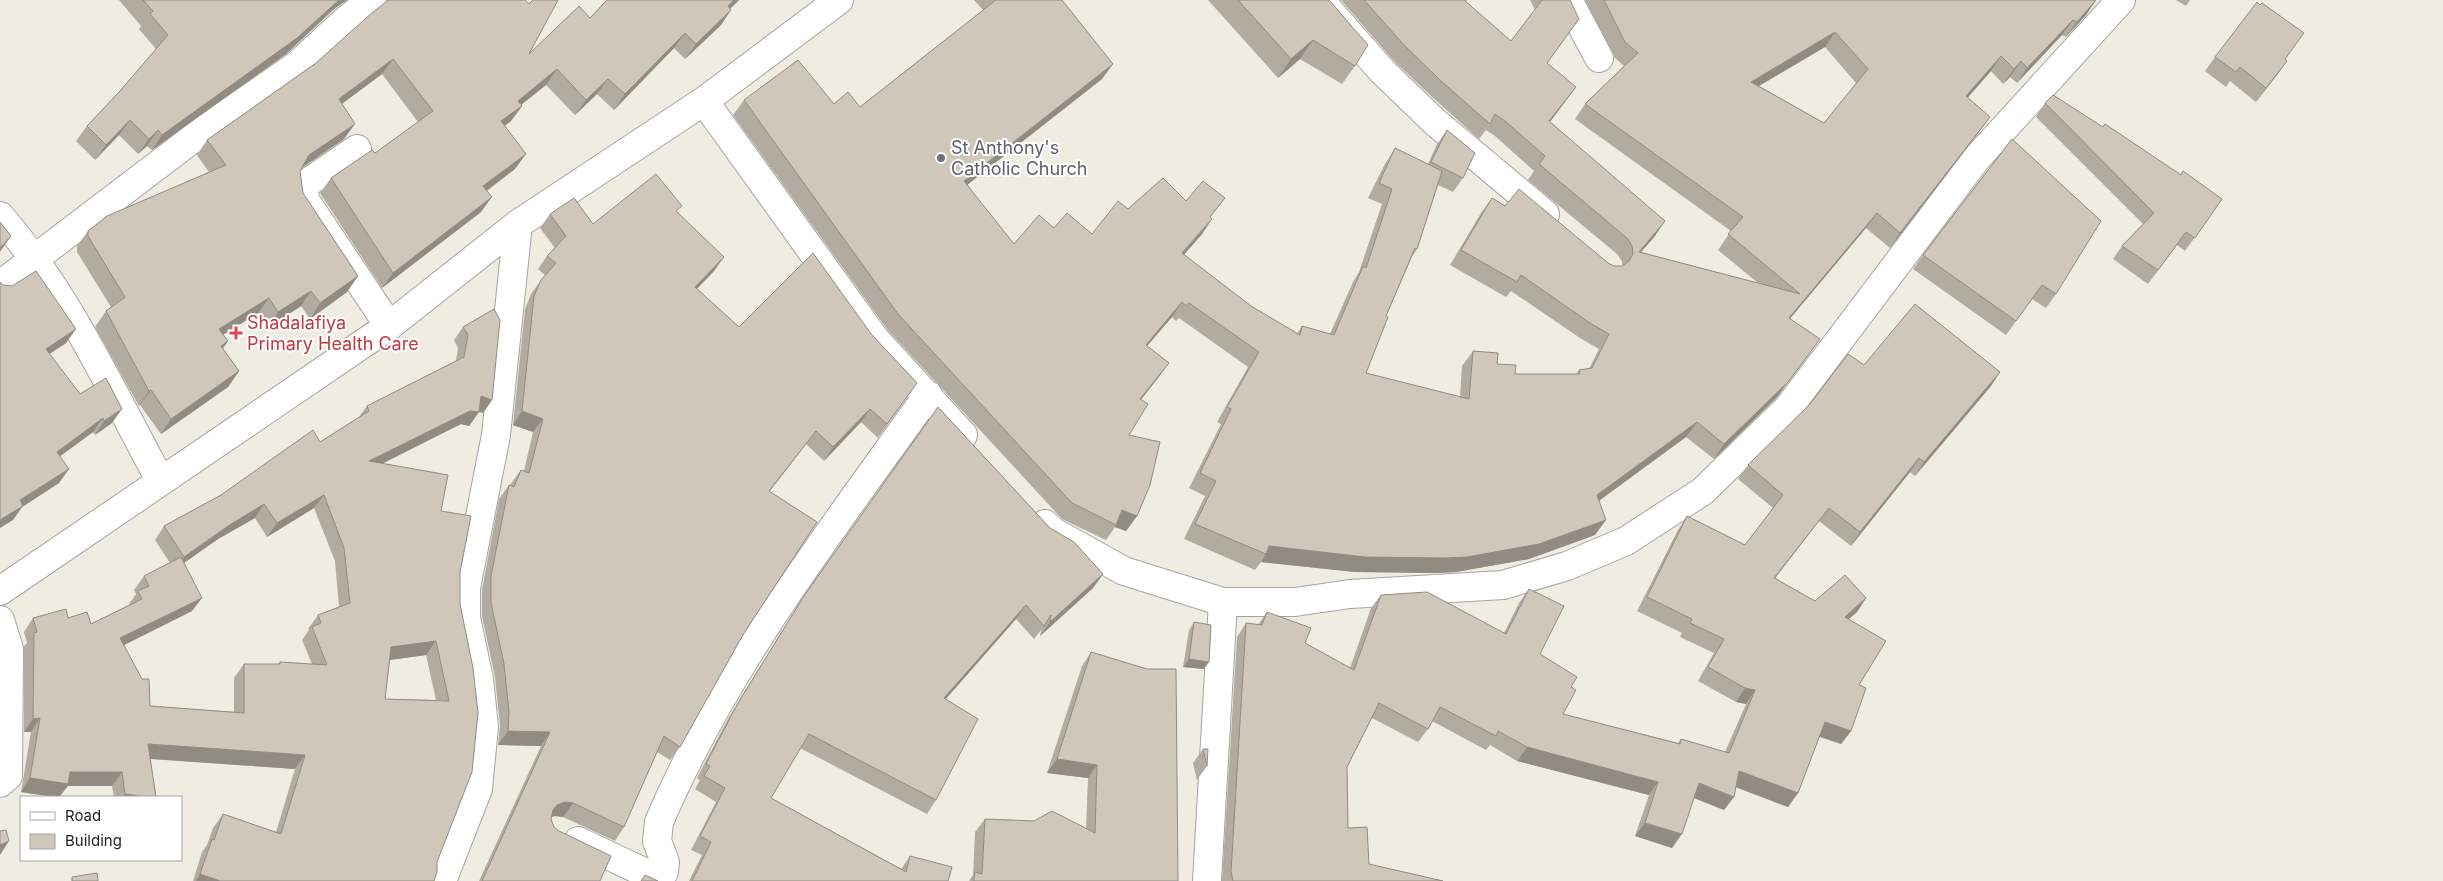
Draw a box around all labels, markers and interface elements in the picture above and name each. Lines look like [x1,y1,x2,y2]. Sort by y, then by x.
place label: St Anthony's Catholic Church [951,137,1088,179]
marker: St Anthony's Catholic Church [935,152,947,164]
place label: Shadalafiya Primary Health Care [247,312,419,354]
marker: Shadalafiya Primary Health Care [229,326,243,340]
legend [20,796,182,861]
text: Road [65,806,101,825]
text: Building [65,831,122,850]

